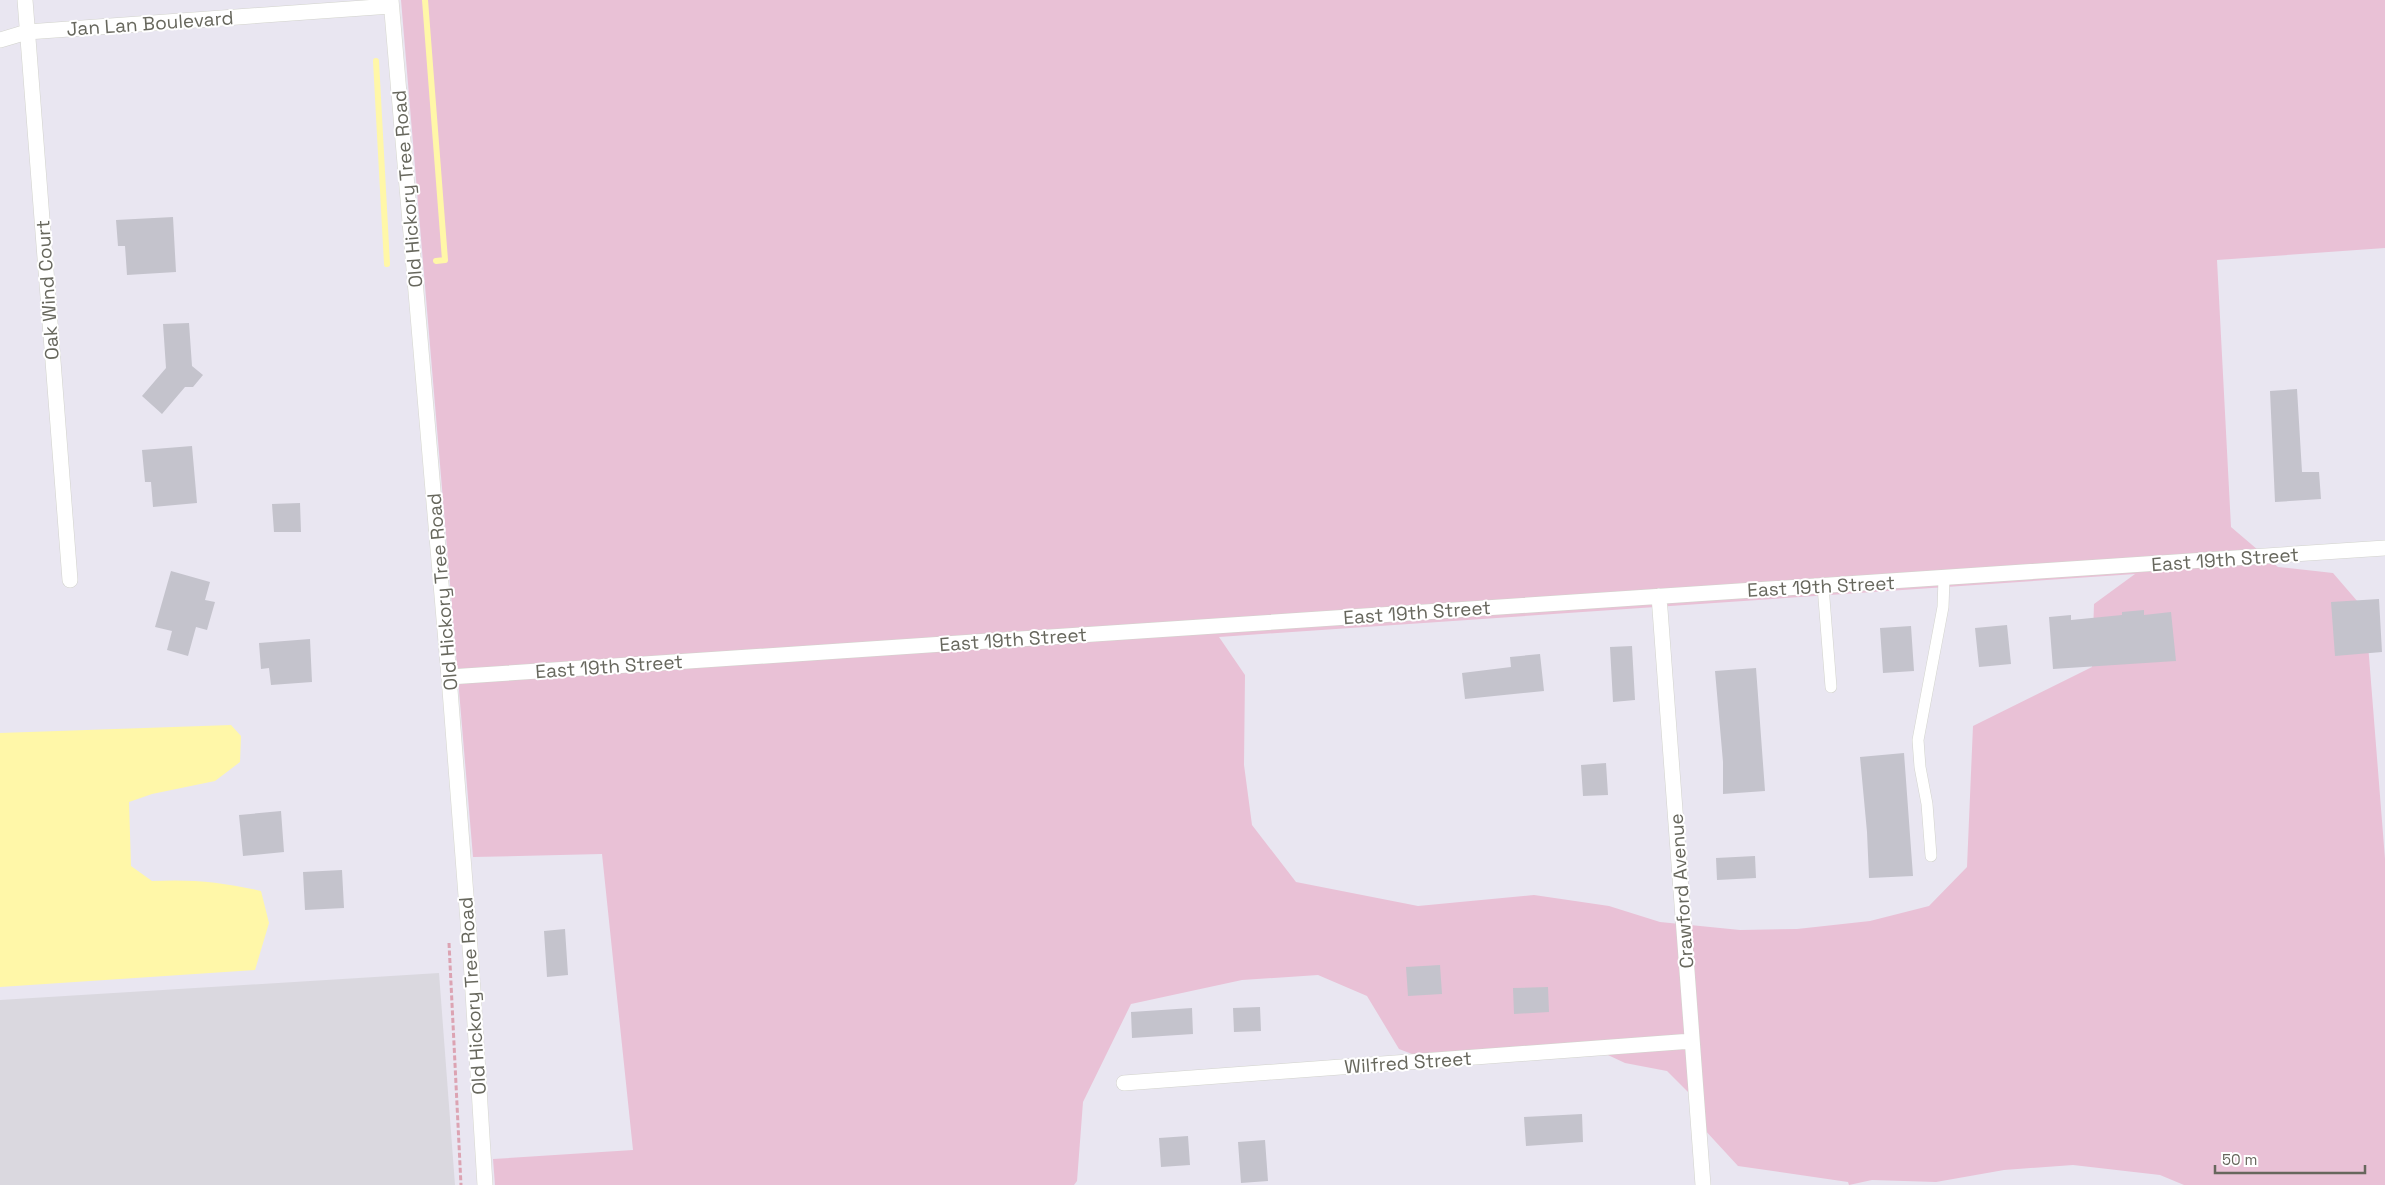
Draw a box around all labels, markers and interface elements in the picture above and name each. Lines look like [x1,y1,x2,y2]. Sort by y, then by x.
street label: Jan Lan Boulevard [66,5,234,42]
street label: Old Hickory Tree Road [386,89,429,289]
street label: Oak Wind Court [30,219,65,361]
street label: Old Hickory Tree Road [421,492,464,692]
street label: East 19th Street [2150,542,2300,577]
street label: East 19th Street [1747,570,1896,603]
street label: East 19th Street [1342,595,1492,630]
street label: East 19th Street [938,622,1088,657]
street label: East 19th Street [534,649,684,684]
street label: Crawford Avenue [1664,813,1699,969]
street label: Old Hickory Tree Road [453,896,492,1096]
street label: Wilfred Street [1344,1046,1473,1079]
scale bar [2215,1142,2365,1174]
text: 50 m [2222,1150,2257,1169]

